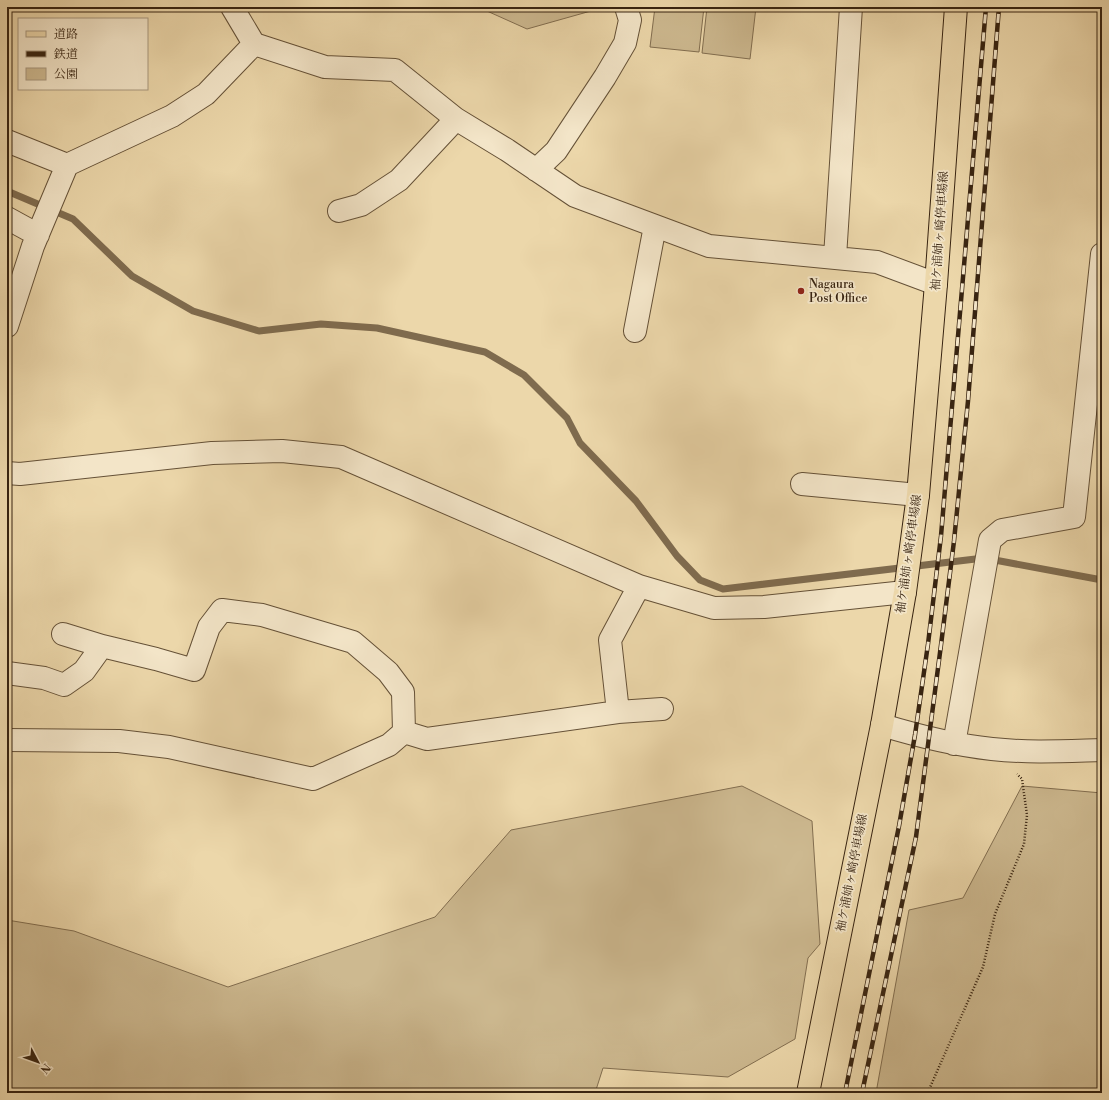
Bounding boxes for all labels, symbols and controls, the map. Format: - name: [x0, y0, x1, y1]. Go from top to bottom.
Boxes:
- legend: [18, 18, 148, 90]
- text: 道路: [54, 27, 78, 42]
- text: 鉄道: [53, 47, 78, 62]
- text: 公園: [54, 67, 78, 82]
- street label: 袖ケ浦姉ヶ崎停車場線: [928, 171, 952, 291]
- place label: Nagaura Post Office: [809, 277, 867, 306]
- marker: Nagaura Post Office: [796, 286, 806, 296]
- street label: 袖ケ浦姉ヶ崎停車場線: [893, 494, 925, 614]
- street label: 袖ケ浦姉ヶ崎停車場線: [833, 813, 871, 933]
- north arrow: [18, 1042, 58, 1082]
- text: N: [36, 1060, 53, 1076]

